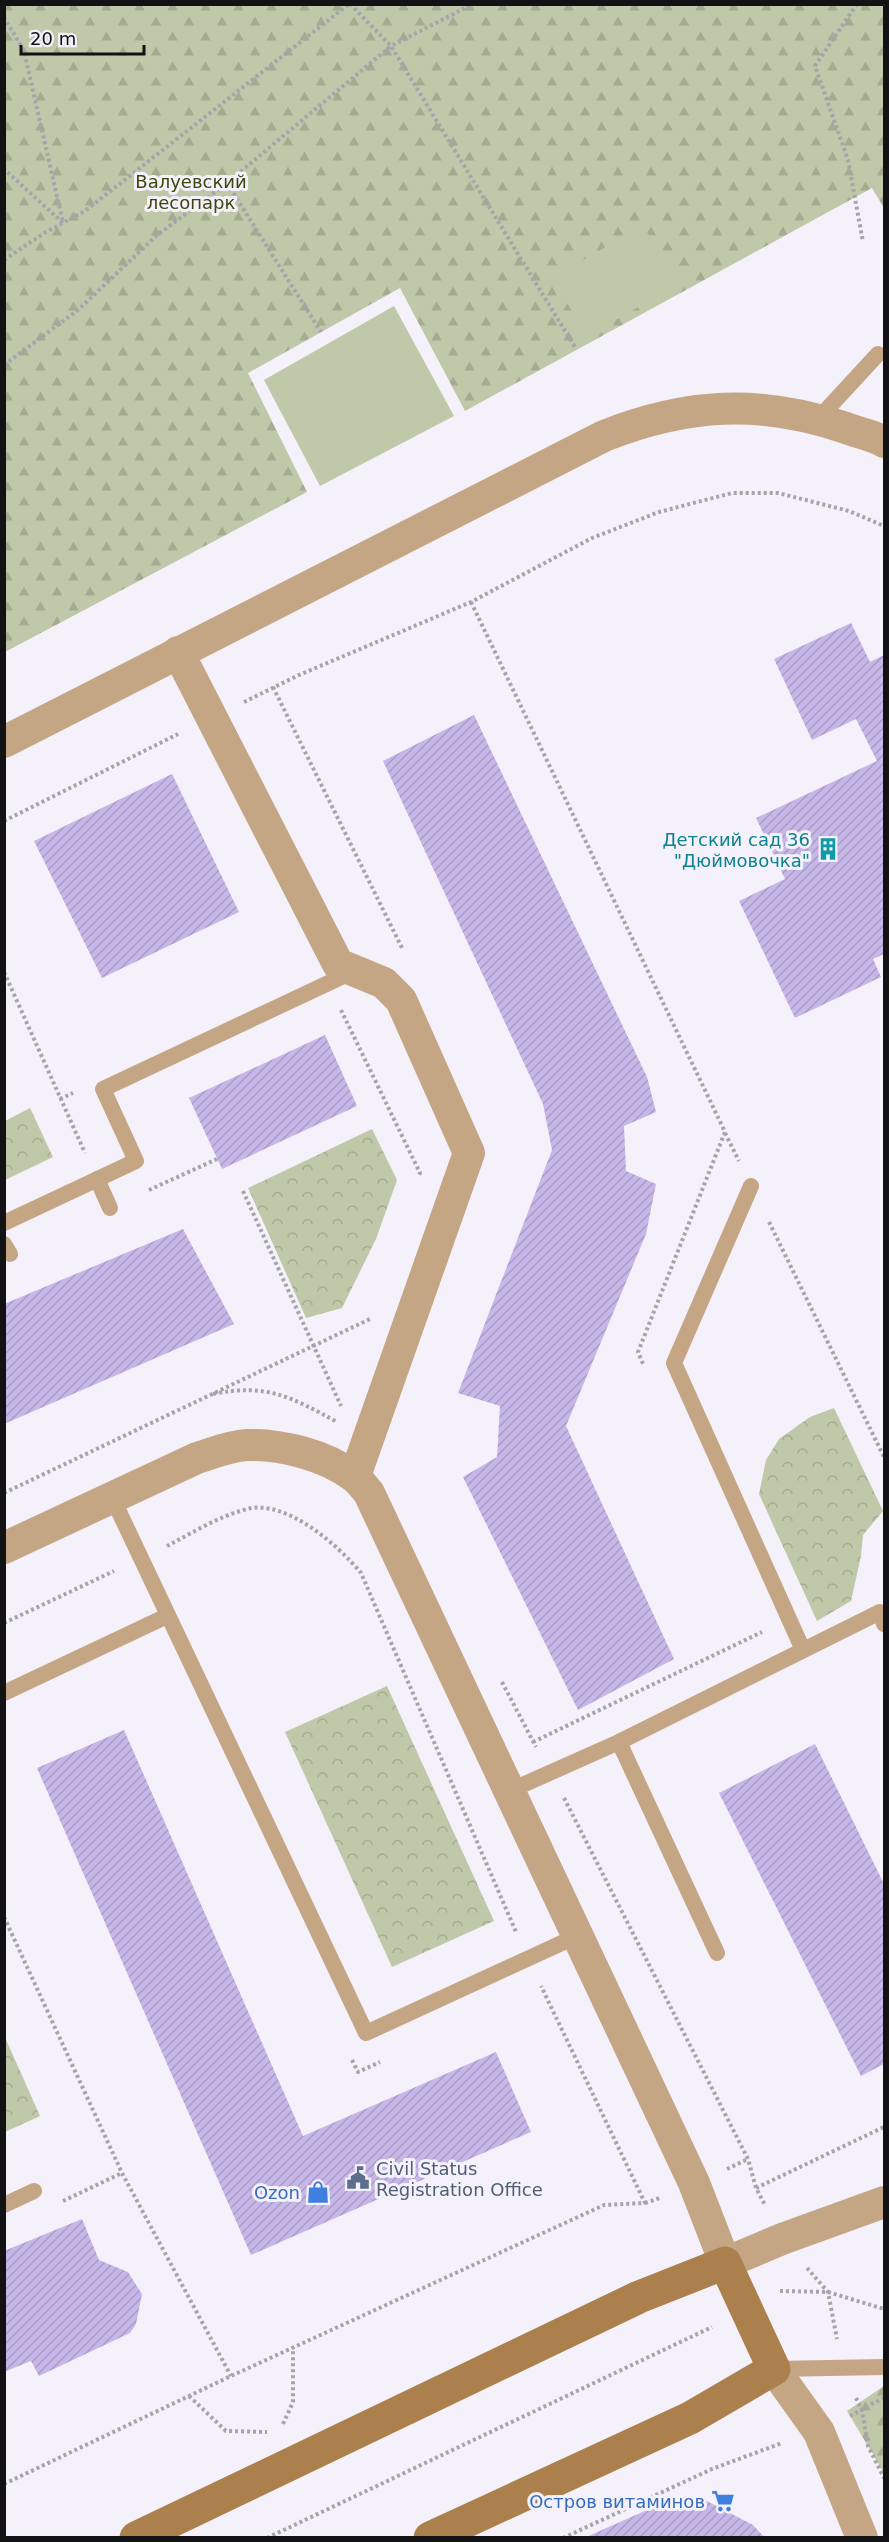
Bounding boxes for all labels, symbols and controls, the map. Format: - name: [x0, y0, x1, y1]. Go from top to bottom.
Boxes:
- scale bar: [21, 18, 144, 56]
- text: 20 m: [30, 28, 76, 49]
- park label: Валуевский лесопарк: [135, 171, 247, 213]
- place label: Детский сад 36 "Дюймовочка": [662, 829, 810, 871]
- building icon: Детский сад 36 "Дюймовочка": [815, 836, 841, 862]
- place label: Civil Status Registration Office: [376, 2158, 543, 2200]
- public building icon: Civil Status Registration Office: [345, 2165, 371, 2191]
- shop icon: Ozon: [305, 2179, 331, 2205]
- place label: Ozon: [254, 2182, 300, 2203]
- supermarket icon: Остров витаминов: [710, 2488, 736, 2514]
- place label: Остров витаминов: [529, 2491, 705, 2512]

